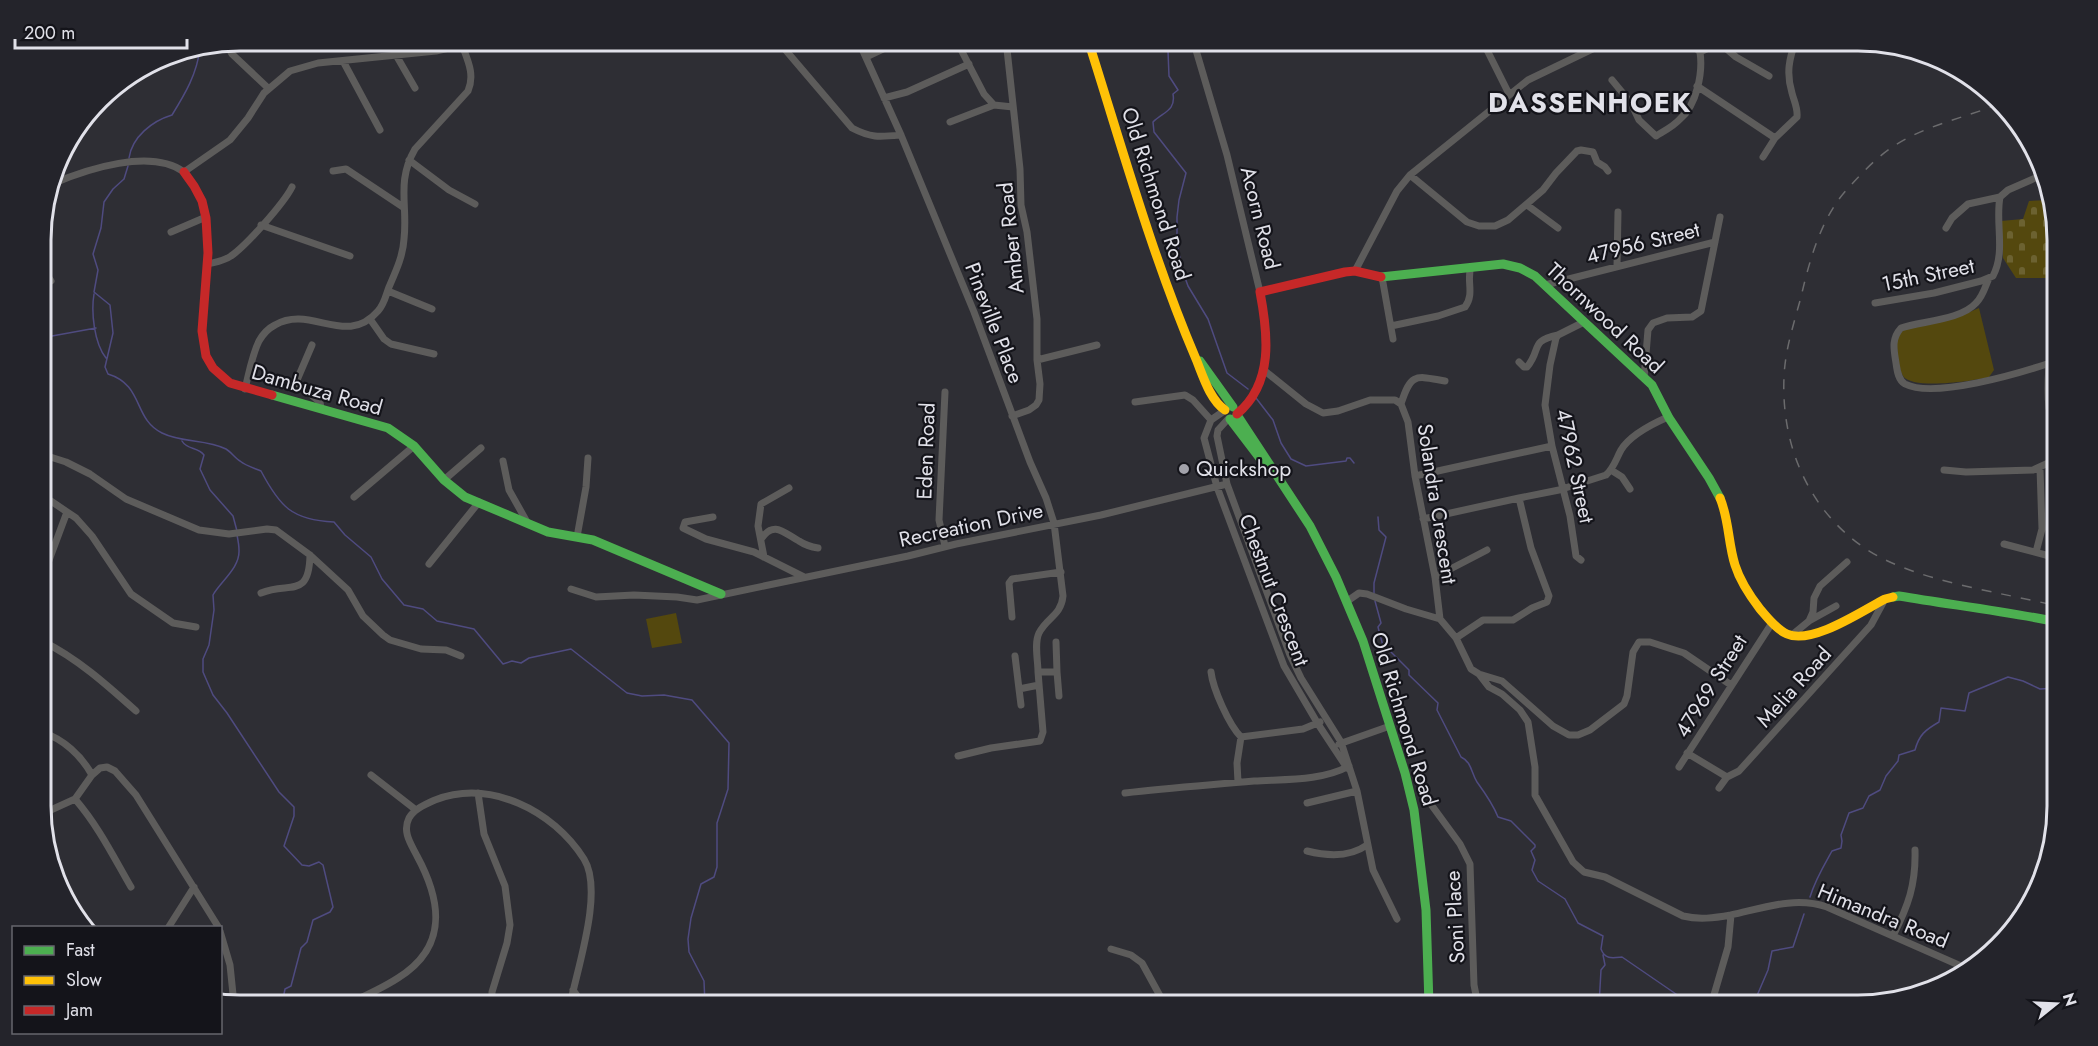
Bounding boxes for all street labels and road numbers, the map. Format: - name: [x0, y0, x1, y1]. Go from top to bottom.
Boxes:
- street label: Old Richmond Road: [1114, 104, 1198, 284]
- street label: Acorn Road: [1233, 163, 1287, 273]
- street label: Amber Road: [990, 181, 1032, 295]
- street label: 47956 Street: [1583, 214, 1703, 272]
- street label: 15th Street: [1879, 251, 1977, 299]
- street label: Thornwood Road: [1540, 256, 1670, 380]
- street label: Pineville Place: [957, 258, 1031, 388]
- street label: Dambuza Road: [248, 357, 386, 423]
- street label: Eden Road: [909, 402, 943, 500]
- street label: 47962 Street: [1548, 406, 1602, 526]
- street label: Solandra Crescent: [1410, 422, 1464, 586]
- street label: Recreation Drive: [896, 495, 1046, 555]
- street label: Chestnut Crescent: [1231, 510, 1317, 670]
- street label: Old Richmond Road: [1363, 628, 1445, 810]
- street label: 47969 Street: [1668, 629, 1754, 743]
- street label: Melia Road: [1749, 640, 1839, 734]
- street label: Soni Place: [1438, 870, 1472, 964]
- street label: Himandra Road: [1813, 876, 1953, 956]

